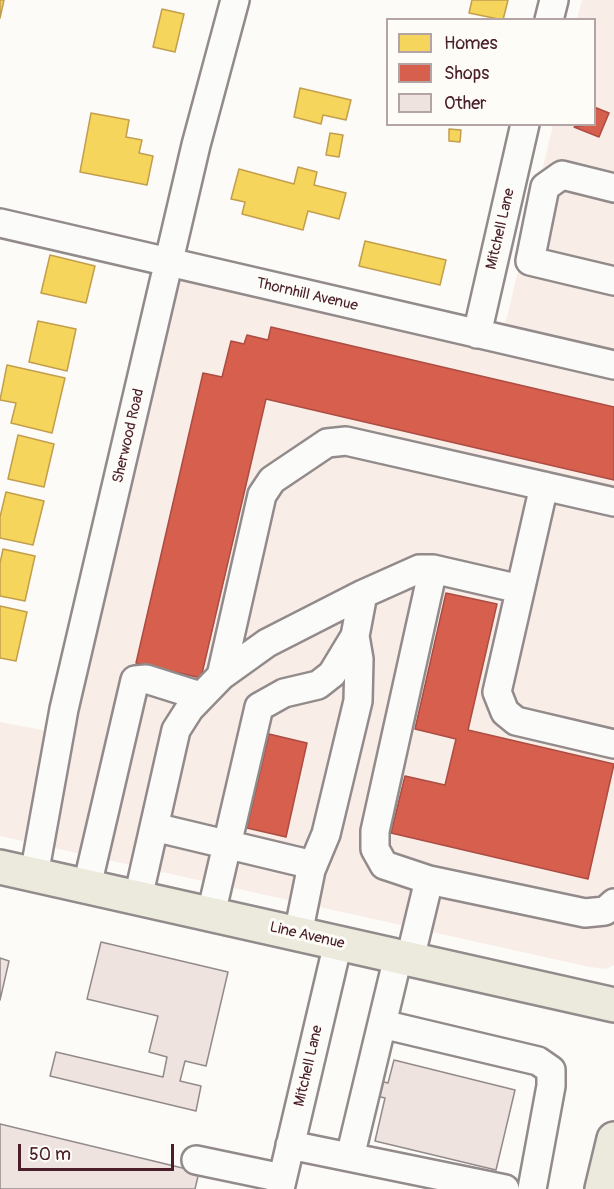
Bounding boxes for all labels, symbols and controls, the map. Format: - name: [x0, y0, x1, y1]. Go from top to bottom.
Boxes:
- legend: [386, 18, 596, 126]
- text: Homes: [444, 32, 497, 55]
- text: Shops: [444, 62, 489, 85]
- text: Other: [444, 92, 486, 115]
- street label: Mitchell Lane: [483, 187, 519, 271]
- street label: Thornhill Avenue: [254, 275, 360, 315]
- street label: Sherwood Road: [109, 387, 149, 485]
- street label: Line Avenue: [268, 919, 346, 953]
- street label: Mitchell Lane: [291, 1024, 327, 1108]
- scale bar: [21, 1132, 177, 1170]
- text: 50 m: [29, 1143, 71, 1166]

